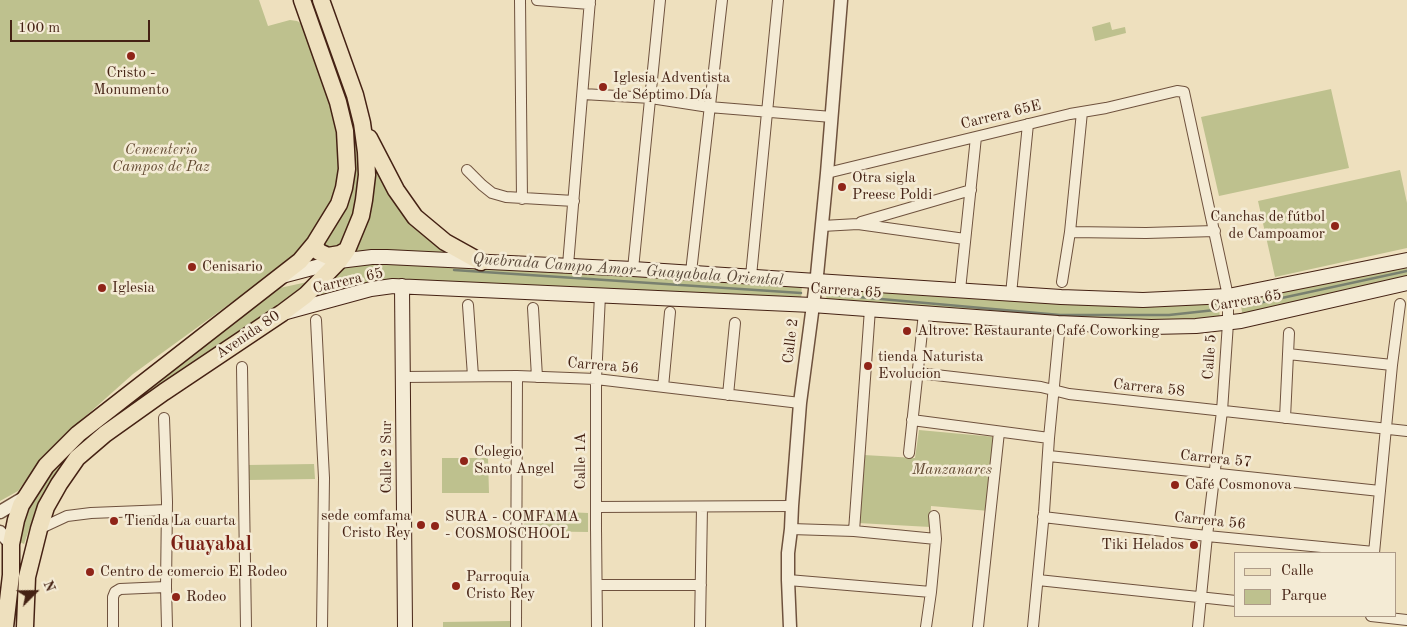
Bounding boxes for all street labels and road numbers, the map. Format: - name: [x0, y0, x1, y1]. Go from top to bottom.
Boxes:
- street label: Carrera 65E: [959, 96, 1043, 134]
- street label: Carrera 65: [311, 264, 385, 298]
- street label: Carrera 65: [810, 280, 882, 302]
- street label: Carrera 65: [1209, 286, 1283, 316]
- street label: Avenida 80: [212, 307, 284, 363]
- street label: Calle 2: [779, 317, 803, 365]
- street label: Calle 5: [1199, 334, 1221, 380]
- street label: Carrera 56: [566, 354, 640, 378]
- street label: Carrera 58: [1112, 375, 1186, 401]
- street label: Calle 2 Sur: [378, 420, 396, 494]
- street label: Calle 1A: [572, 433, 590, 489]
- street label: Carrera 57: [1179, 446, 1253, 472]
- street label: Carrera 56: [1173, 508, 1247, 534]

